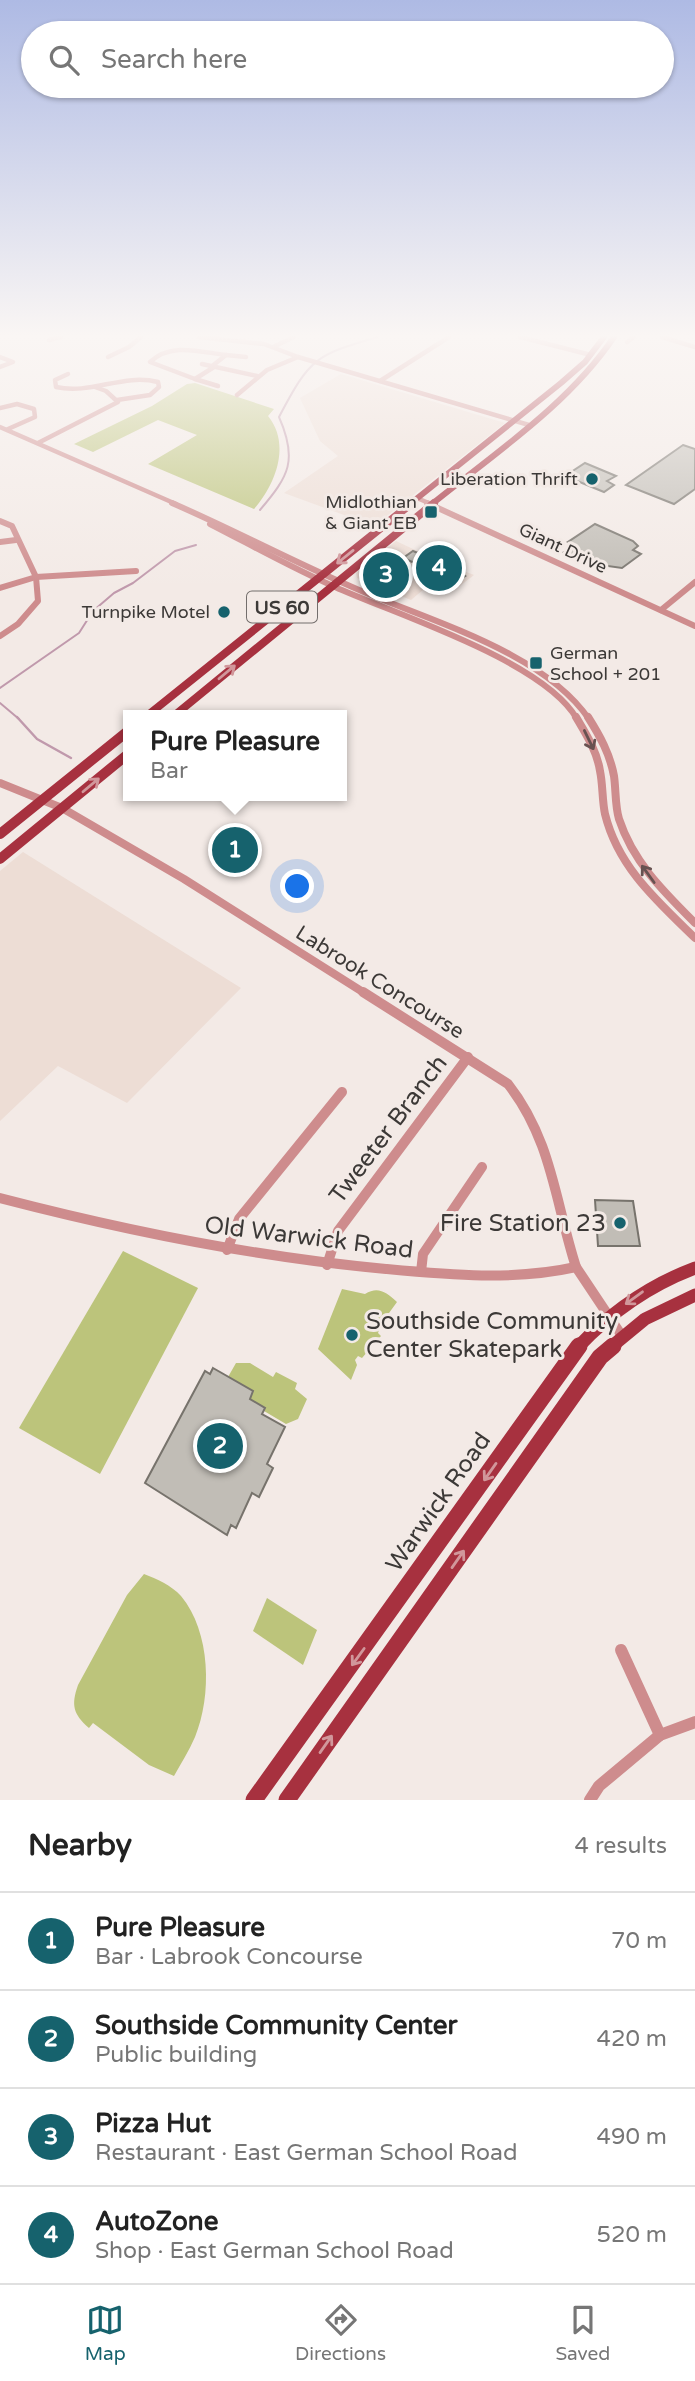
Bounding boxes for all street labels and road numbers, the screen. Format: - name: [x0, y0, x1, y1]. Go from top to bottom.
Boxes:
- street label: Giant Drive: [515, 518, 611, 578]
- road number: US 60: [247, 592, 317, 622]
- street label: Labrook Concourse: [291, 920, 469, 1044]
- street label: Tweeter Branch: [323, 1049, 454, 1209]
- street label: Old Warwick Road: [203, 1210, 415, 1265]
- street label: Warwick Road: [380, 1427, 497, 1578]

